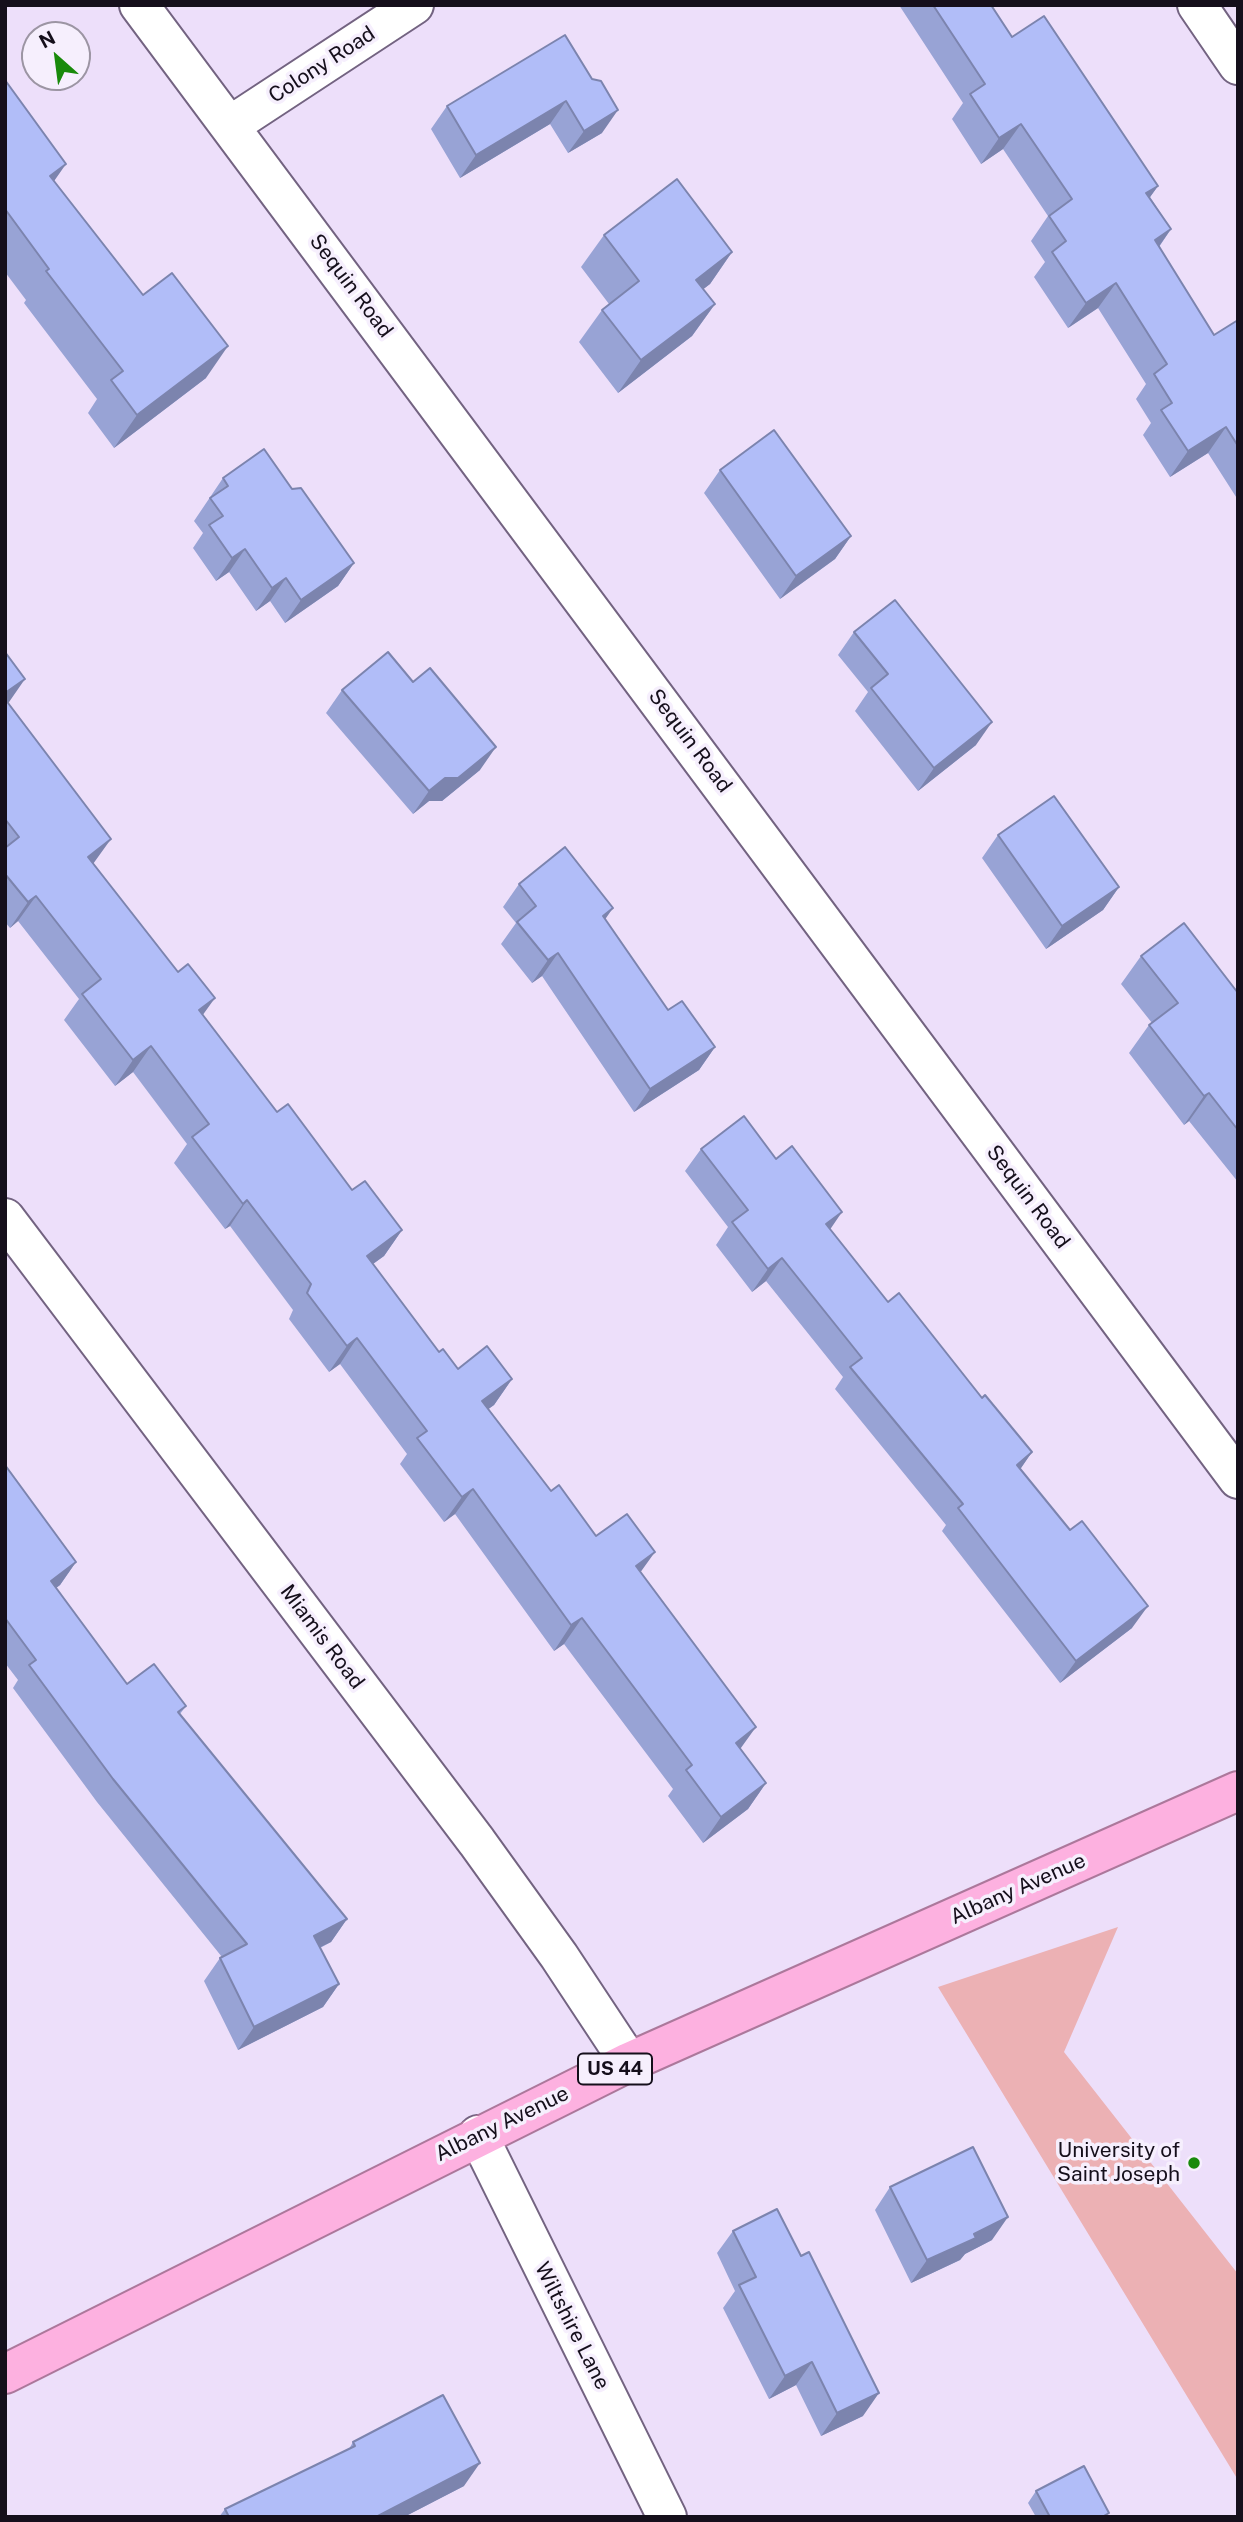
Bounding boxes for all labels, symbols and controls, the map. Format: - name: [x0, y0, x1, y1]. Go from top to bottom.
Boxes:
- north arrow: [21, 21, 91, 91]
- street label: Colony Road: [264, 21, 380, 109]
- text: N: [35, 26, 59, 52]
- street label: Sequin Road: [304, 229, 398, 343]
- street label: Sequin Road: [643, 684, 737, 798]
- street label: Sequin Road: [981, 1140, 1075, 1254]
- street label: Miamis Road: [275, 1580, 369, 1694]
- street label: Albany Avenue: [946, 1848, 1090, 1930]
- road number: US 44: [578, 2054, 652, 2084]
- street label: Albany Avenue: [431, 2081, 573, 2167]
- place label: University of Saint Joseph: [1057, 2138, 1180, 2188]
- marker: University of Saint Joseph: [1186, 2155, 1202, 2171]
- street label: Wiltshire Lane: [529, 2258, 615, 2394]

